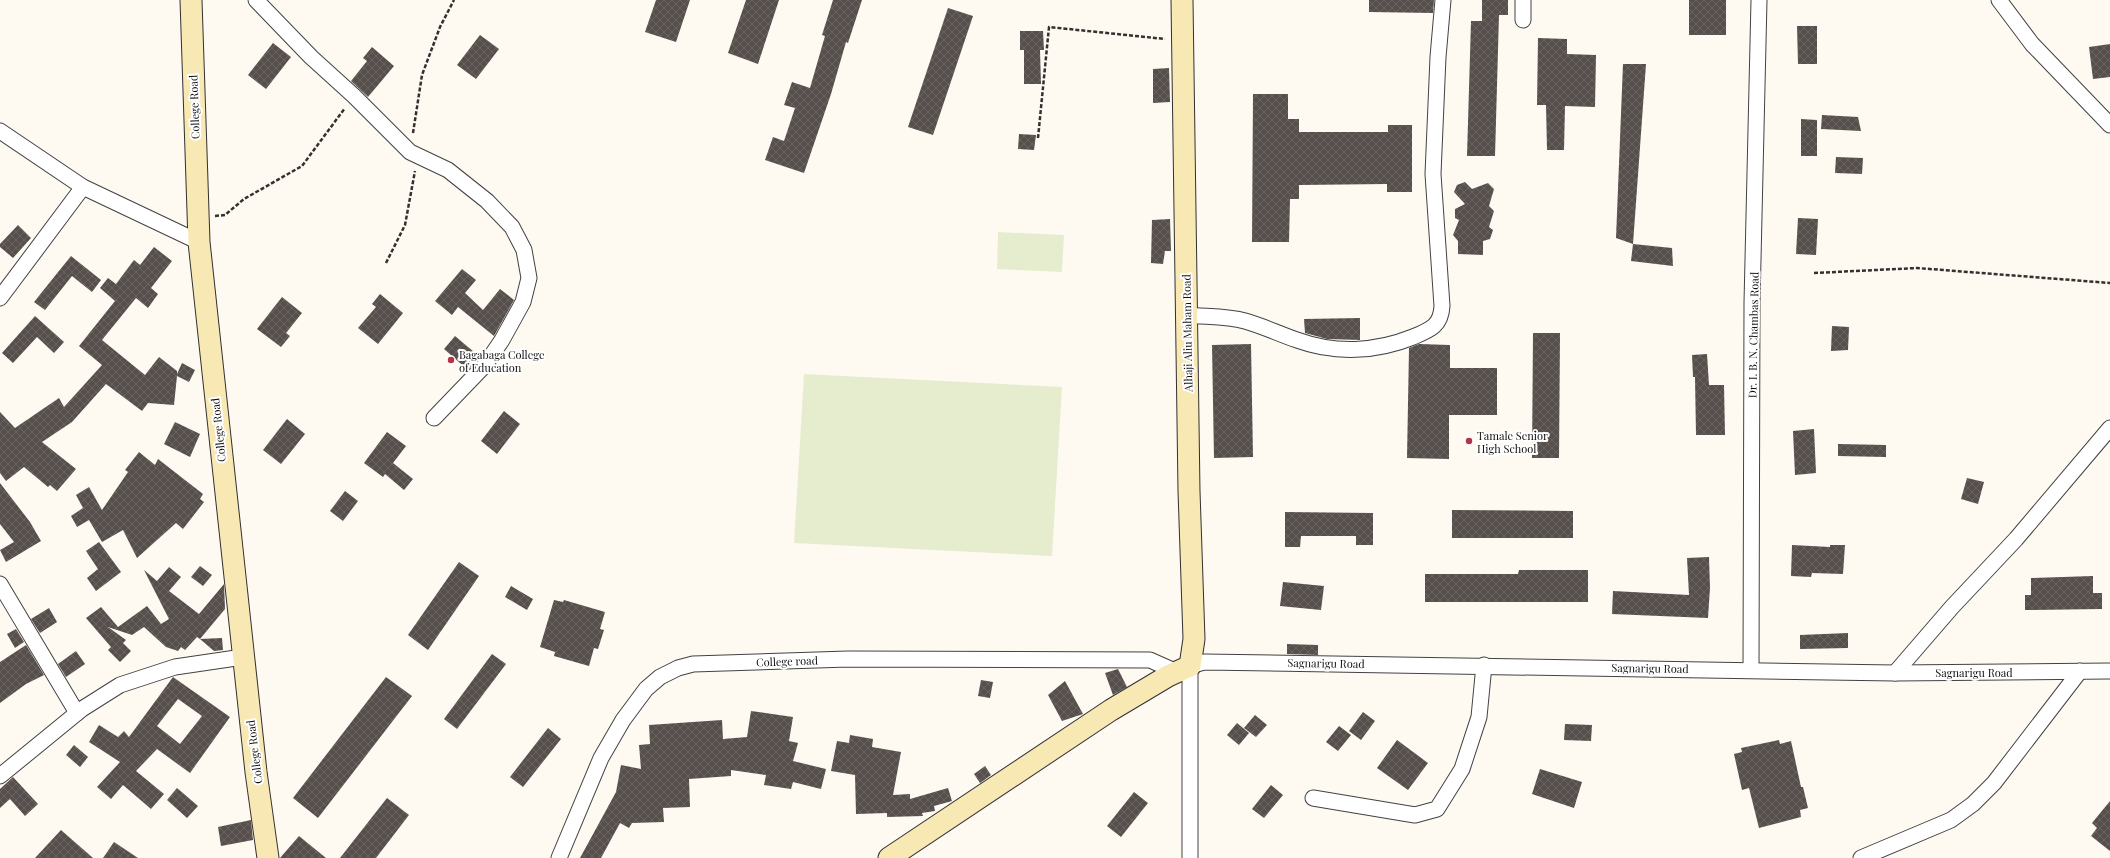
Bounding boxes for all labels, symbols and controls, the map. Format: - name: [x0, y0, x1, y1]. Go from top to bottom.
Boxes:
- street label: College Road: [185, 74, 203, 139]
- street label: Dr. I. B. N. Chambas Road: [1744, 271, 1762, 398]
- street label: Alhaji Aliu Maham Road: [1178, 274, 1196, 393]
- place label: Bagabaga College of Education: [459, 347, 545, 375]
- marker: Bagabaga College of Education: [446, 355, 456, 365]
- street label: College Road: [207, 397, 229, 463]
- place label: Tamale Senior High School: [1477, 428, 1548, 456]
- marker: Tamale Senior High School: [1464, 436, 1474, 446]
- street label: College road: [756, 652, 819, 670]
- street label: Sagnarigu Road: [1287, 655, 1365, 671]
- street label: Sagnarigu Road: [1611, 660, 1689, 676]
- street label: Sagnarigu Road: [1935, 665, 2013, 680]
- street label: College Road: [243, 719, 265, 785]

